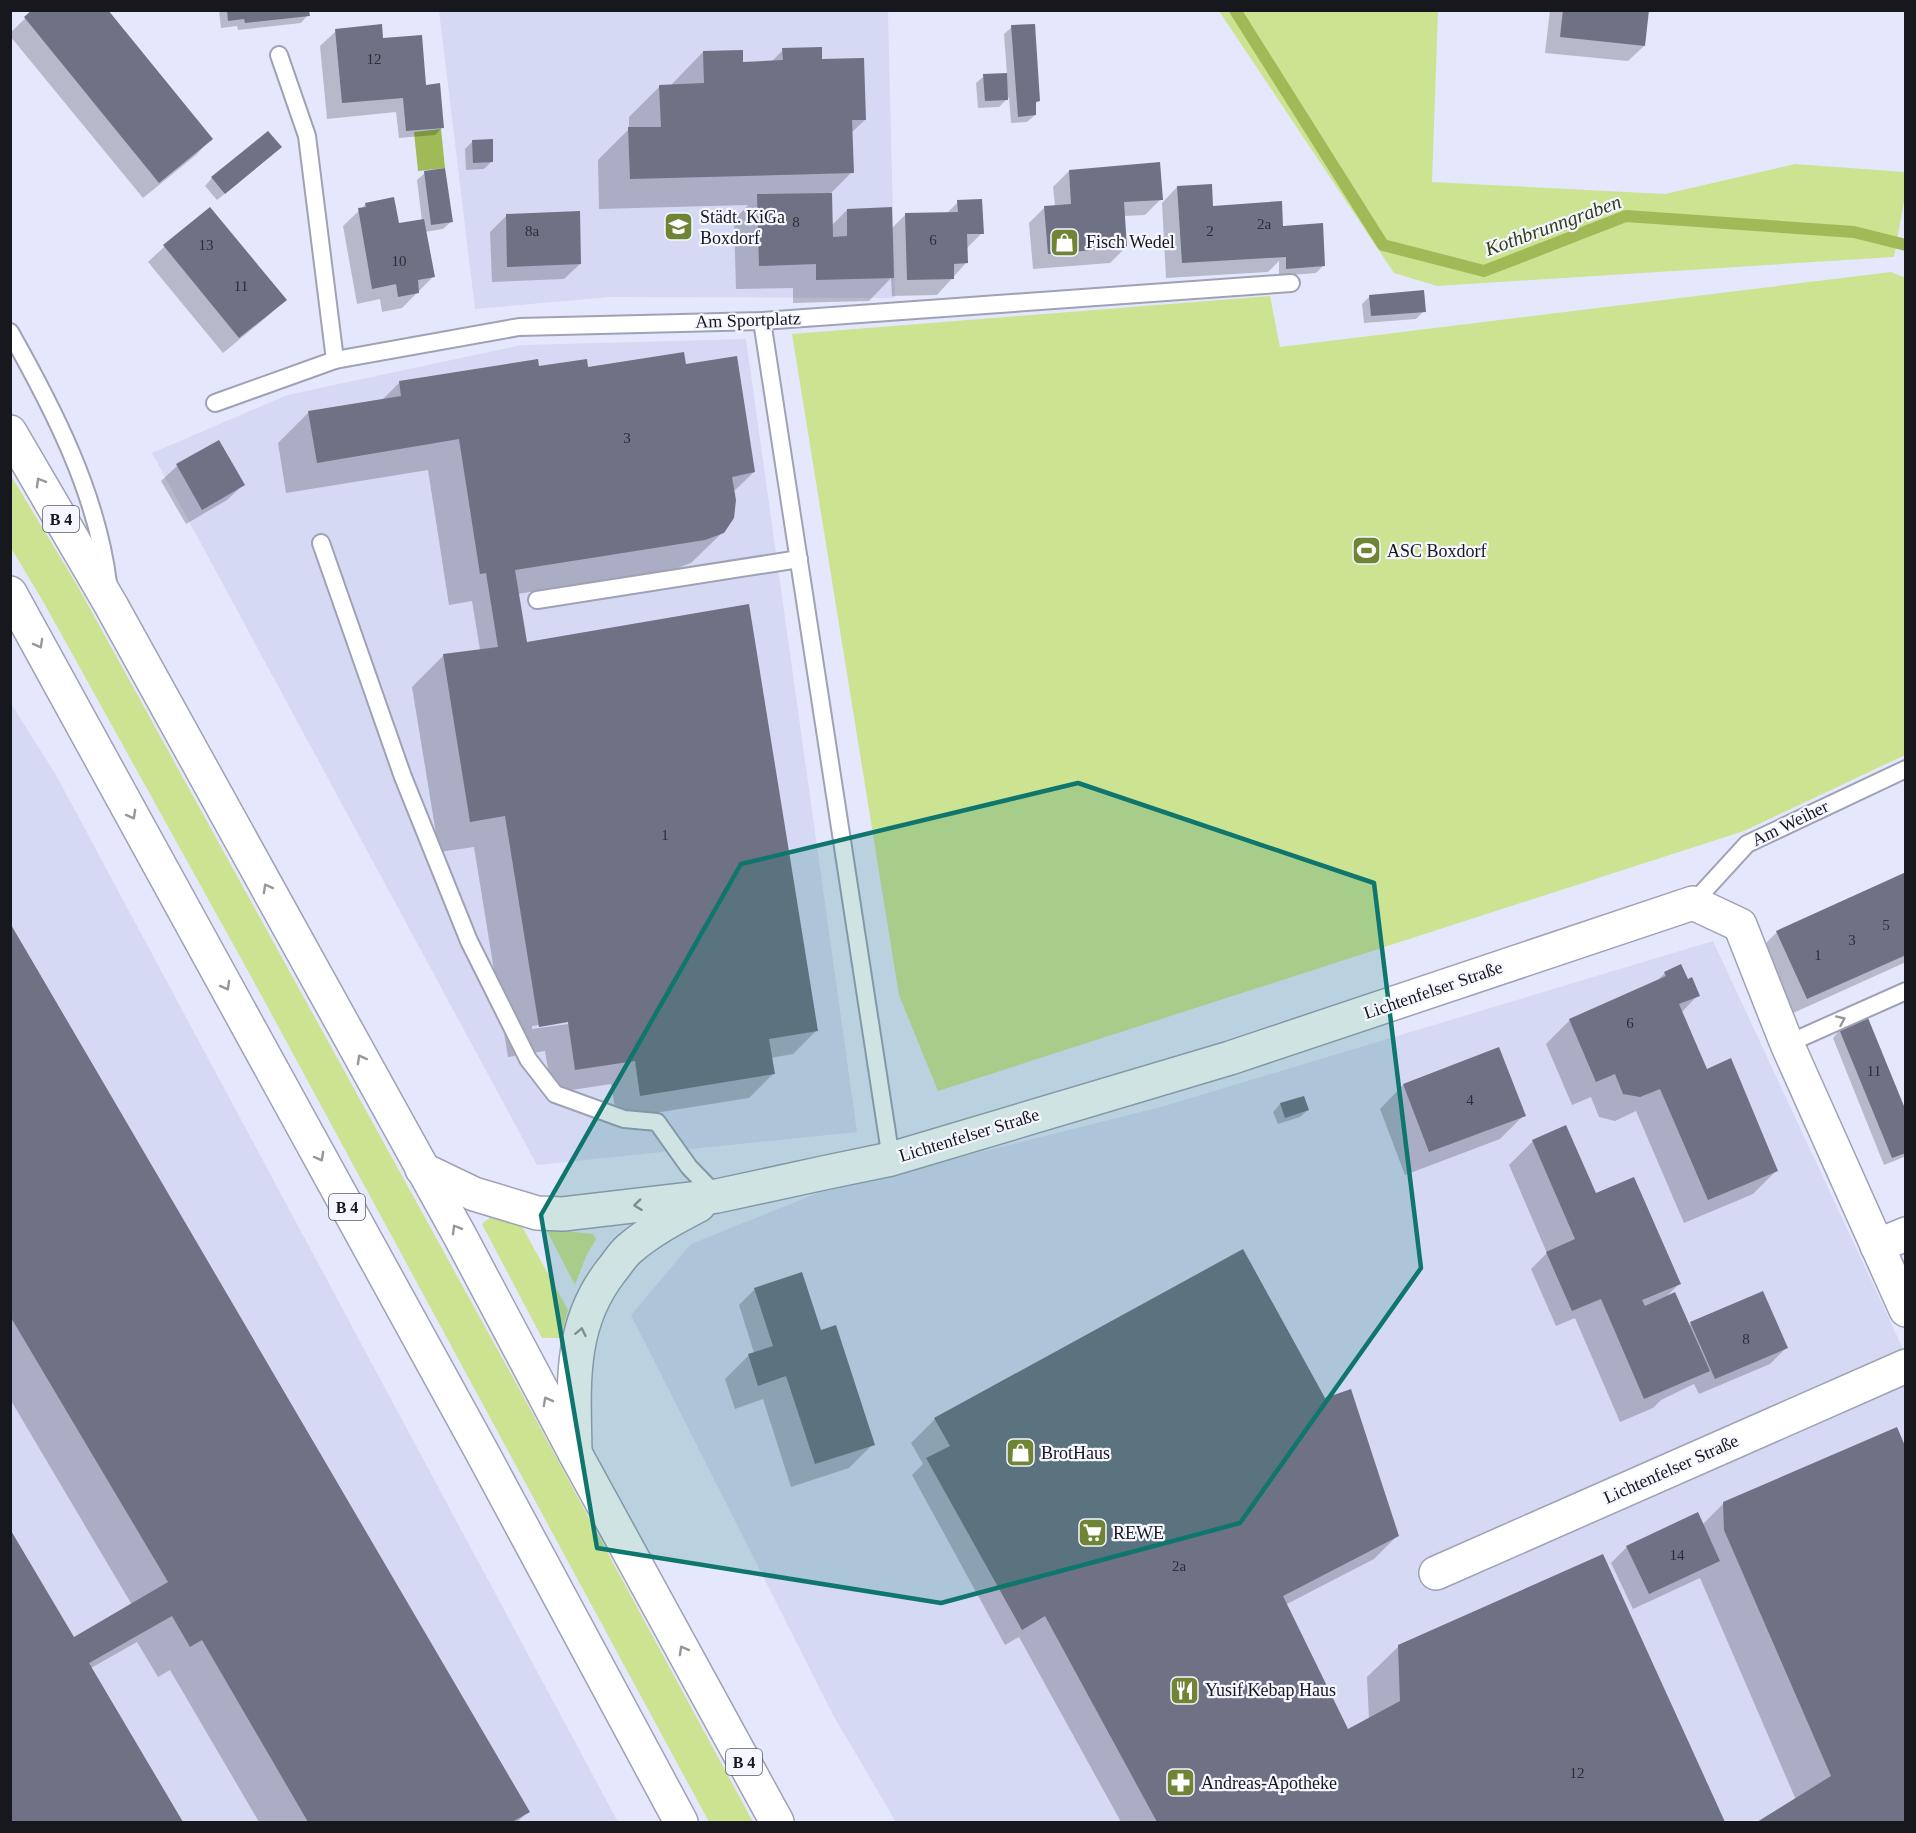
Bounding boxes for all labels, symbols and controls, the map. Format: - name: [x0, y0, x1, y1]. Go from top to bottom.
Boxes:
- house number: 12: [367, 51, 382, 67]
- water label: Kothbrunngraben: [1481, 190, 1624, 261]
- place label: Städt. KiGa Boxdorf: [700, 207, 785, 248]
- school or university icon: Städt. KiGa Boxdorf: [663, 211, 695, 243]
- house number: 8: [792, 214, 800, 230]
- house number: 2a: [1257, 216, 1271, 232]
- house number: 8a: [525, 223, 539, 239]
- house number: 2: [1206, 223, 1214, 239]
- shop icon: Fisch Wedel: [1049, 226, 1081, 258]
- house number: 6: [929, 232, 937, 248]
- place label: Fisch Wedel: [1086, 232, 1175, 252]
- house number: 13: [199, 237, 214, 253]
- house number: 10: [392, 253, 407, 269]
- house number: 11: [234, 278, 248, 294]
- street label: Am Sportplatz: [695, 308, 801, 332]
- house number: 3: [623, 430, 631, 446]
- one-way arrow: [35, 478, 47, 488]
- road number: B 4: [43, 506, 79, 532]
- sports icon: ASC Boxdorf: [1350, 535, 1382, 567]
- place label: ASC Boxdorf: [1387, 541, 1487, 561]
- one-way arrow: [32, 638, 43, 649]
- street label: Am Weiher: [1748, 796, 1832, 850]
- one-way arrow: [125, 809, 136, 820]
- house number: 1: [661, 827, 669, 843]
- one-way arrow: [263, 884, 274, 894]
- house number: 5: [1882, 917, 1890, 933]
- house number: 3: [1848, 932, 1856, 948]
- house number: 1: [1814, 947, 1822, 963]
- street label: Lichtenfelser Straße: [1361, 957, 1505, 1023]
- one-way arrow: [219, 980, 230, 991]
- house number: 6: [1626, 1015, 1634, 1031]
- one-way arrow: [1834, 1015, 1845, 1027]
- one-way arrow: [357, 1054, 368, 1065]
- house number: 11: [1867, 1063, 1881, 1079]
- house number: 4: [1466, 1092, 1474, 1108]
- street label: Lichtenfelser Straße: [897, 1104, 1041, 1166]
- one-way arrow: [313, 1151, 324, 1162]
- road number: B 4: [329, 1194, 365, 1220]
- one-way arrow: [633, 1198, 642, 1211]
- one-way arrow: [452, 1225, 463, 1235]
- one-way arrow: [574, 1327, 587, 1337]
- house number: 8: [1742, 1331, 1750, 1347]
- one-way arrow: [543, 1396, 555, 1407]
- street label: Lichtenfelser Straße: [1601, 1430, 1742, 1508]
- shop icon: BrotHaus: [1004, 1437, 1036, 1469]
- place label: BrotHaus: [1041, 1443, 1110, 1463]
- supermarket icon: REWE: [1076, 1517, 1108, 1549]
- place label: REWE: [1113, 1523, 1164, 1543]
- house number: 14: [1670, 1547, 1685, 1563]
- house number: 2a: [1172, 1558, 1186, 1574]
- one-way arrow: [679, 1646, 690, 1656]
- restaurant icon: Yusif Kebap Haus: [1168, 1674, 1200, 1706]
- place label: Yusif Kebap Haus: [1205, 1680, 1336, 1700]
- road number: B 4: [726, 1749, 762, 1775]
- house number: 12: [1570, 1765, 1585, 1781]
- pharmacy icon: Andreas-Apotheke: [1164, 1767, 1196, 1799]
- place label: Andreas-Apotheke: [1201, 1773, 1337, 1793]

